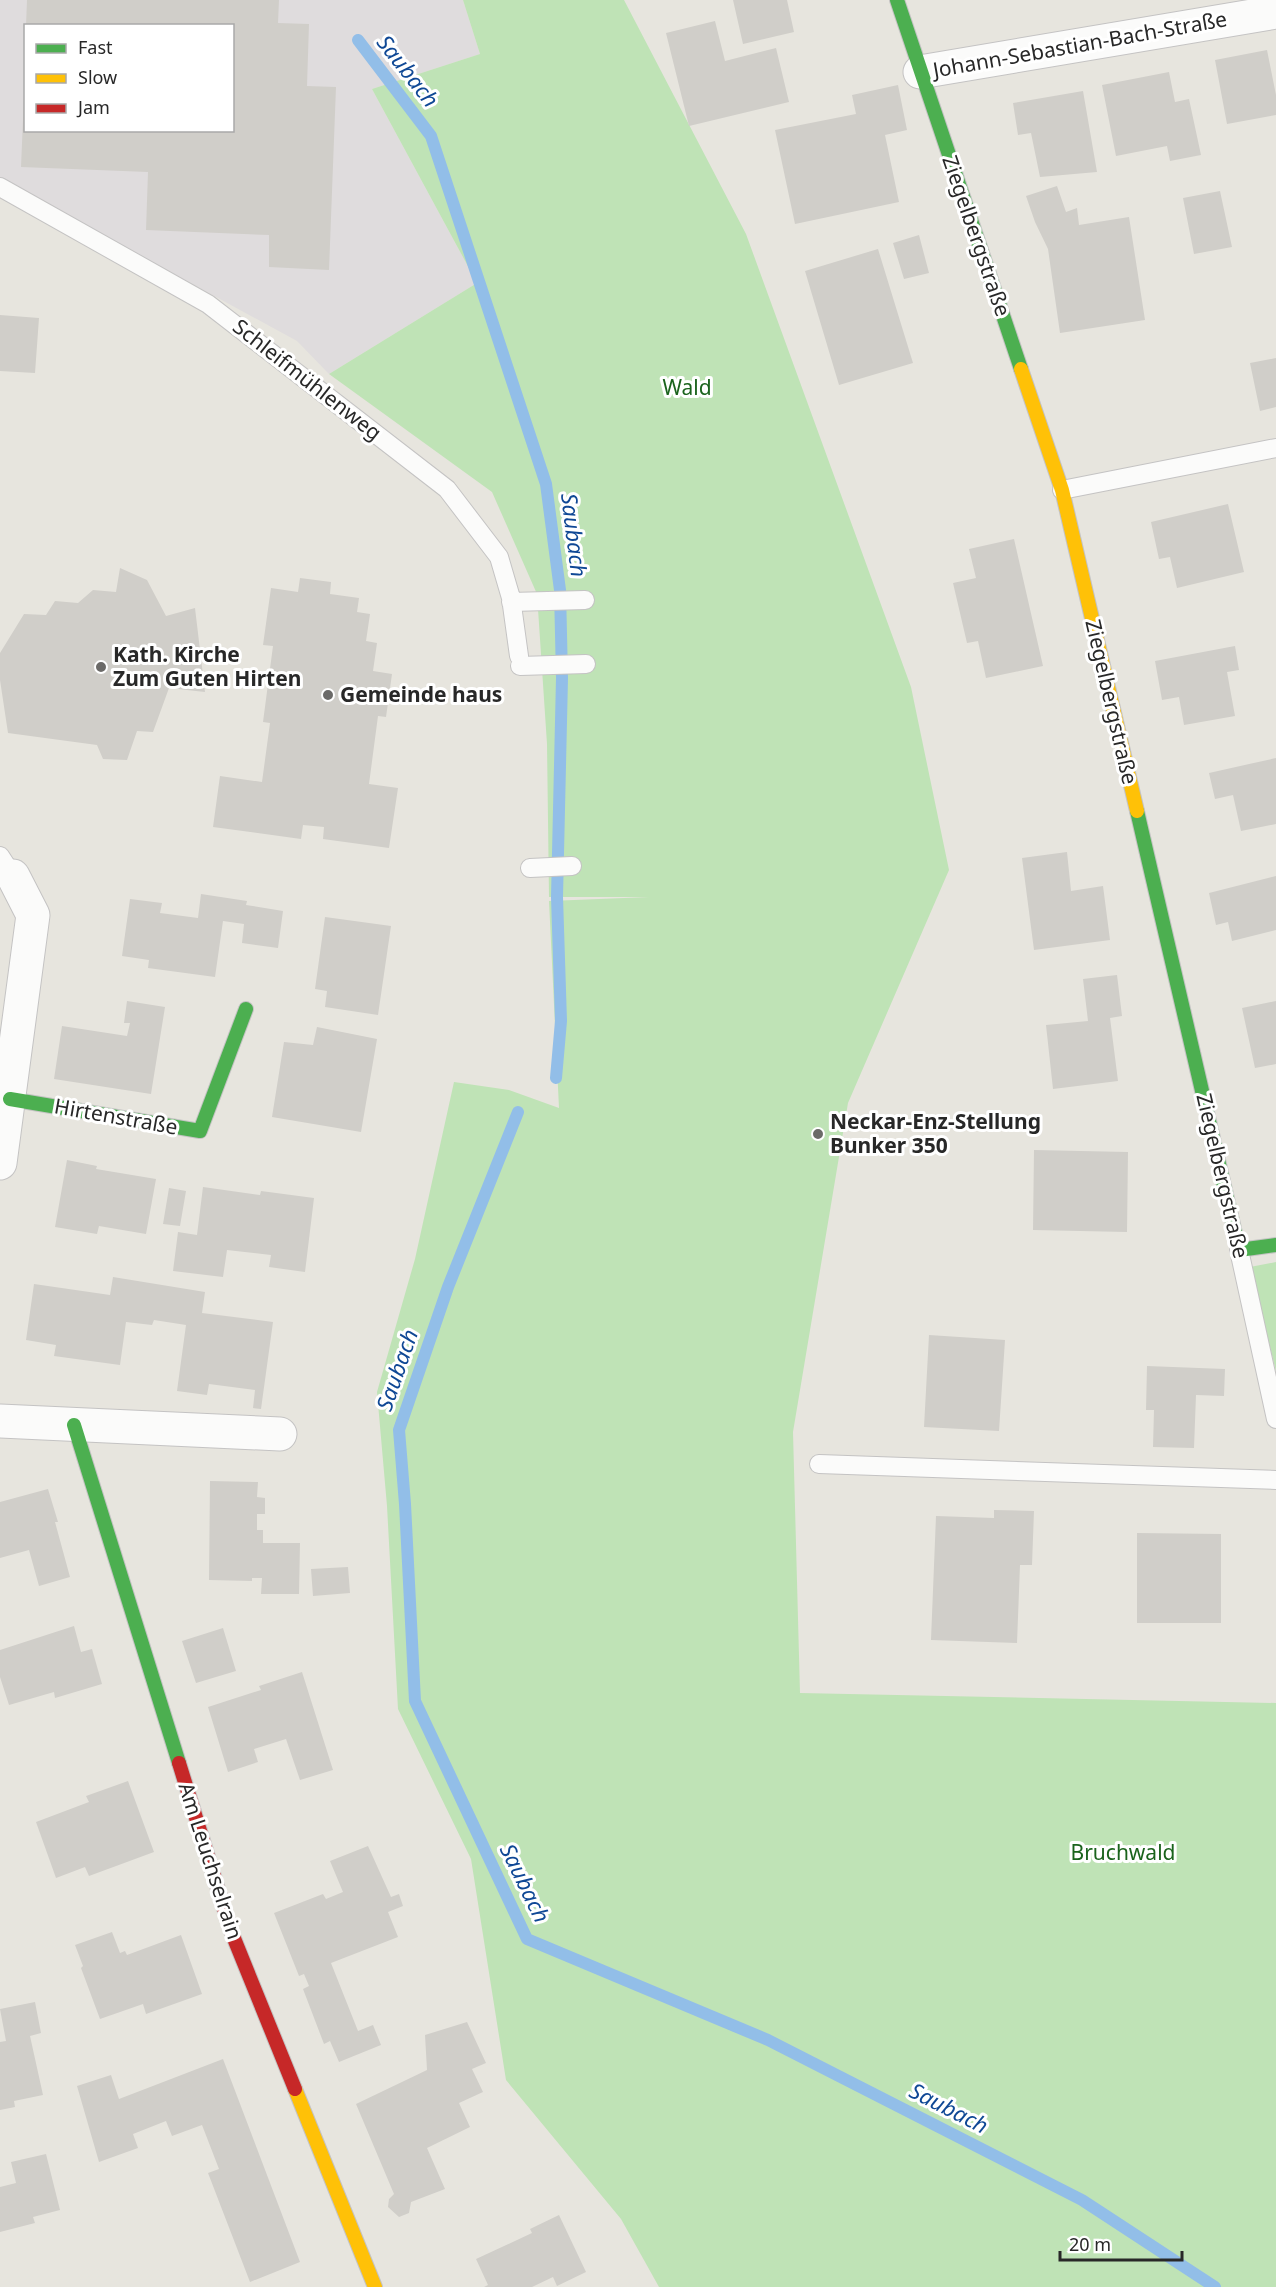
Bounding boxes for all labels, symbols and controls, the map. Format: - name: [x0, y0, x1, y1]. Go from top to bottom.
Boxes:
- street label: Johann-Sebastian-Bach-Straße: [929, 4, 1229, 84]
- legend: [24, 24, 234, 132]
- water label: Saubach: [371, 28, 447, 113]
- text: Fast: [78, 35, 113, 59]
- text: Slow: [78, 65, 117, 89]
- text: Jam: [76, 95, 110, 119]
- street label: Ziegelbergstraße: [936, 152, 1018, 320]
- street label: Schleifmühlenweg: [227, 312, 388, 446]
- park label: Wald: [662, 373, 712, 401]
- water label: Saubach: [555, 491, 595, 579]
- street label: Ziegelbergstraße: [1079, 617, 1145, 787]
- place label: Kath. Kirche Zum Guten Hirten: [113, 640, 301, 692]
- marker: Kath. Kirche Zum Guten Hirten: [94, 660, 108, 674]
- place label: Gemeinde haus: [340, 680, 502, 708]
- marker: Gemeinde haus: [321, 688, 335, 702]
- street label: Hirtenstraße: [52, 1091, 180, 1141]
- street label: Ziegelbergstraße: [1190, 1091, 1256, 1261]
- place label: Neckar-Enz-Stellung Bunker 350: [830, 1107, 1041, 1159]
- marker: Neckar-Enz-Stellung Bunker 350: [811, 1127, 825, 1141]
- water label: Saubach: [368, 1325, 424, 1414]
- street label: Am Leuchselrain: [172, 1779, 249, 1943]
- water label: Saubach: [494, 1838, 558, 1927]
- park label: Bruchwald: [1071, 1838, 1175, 1866]
- water label: Saubach: [905, 2075, 994, 2140]
- scale bar: [1060, 2224, 1182, 2262]
- text: 20 m: [1069, 2232, 1111, 2256]

